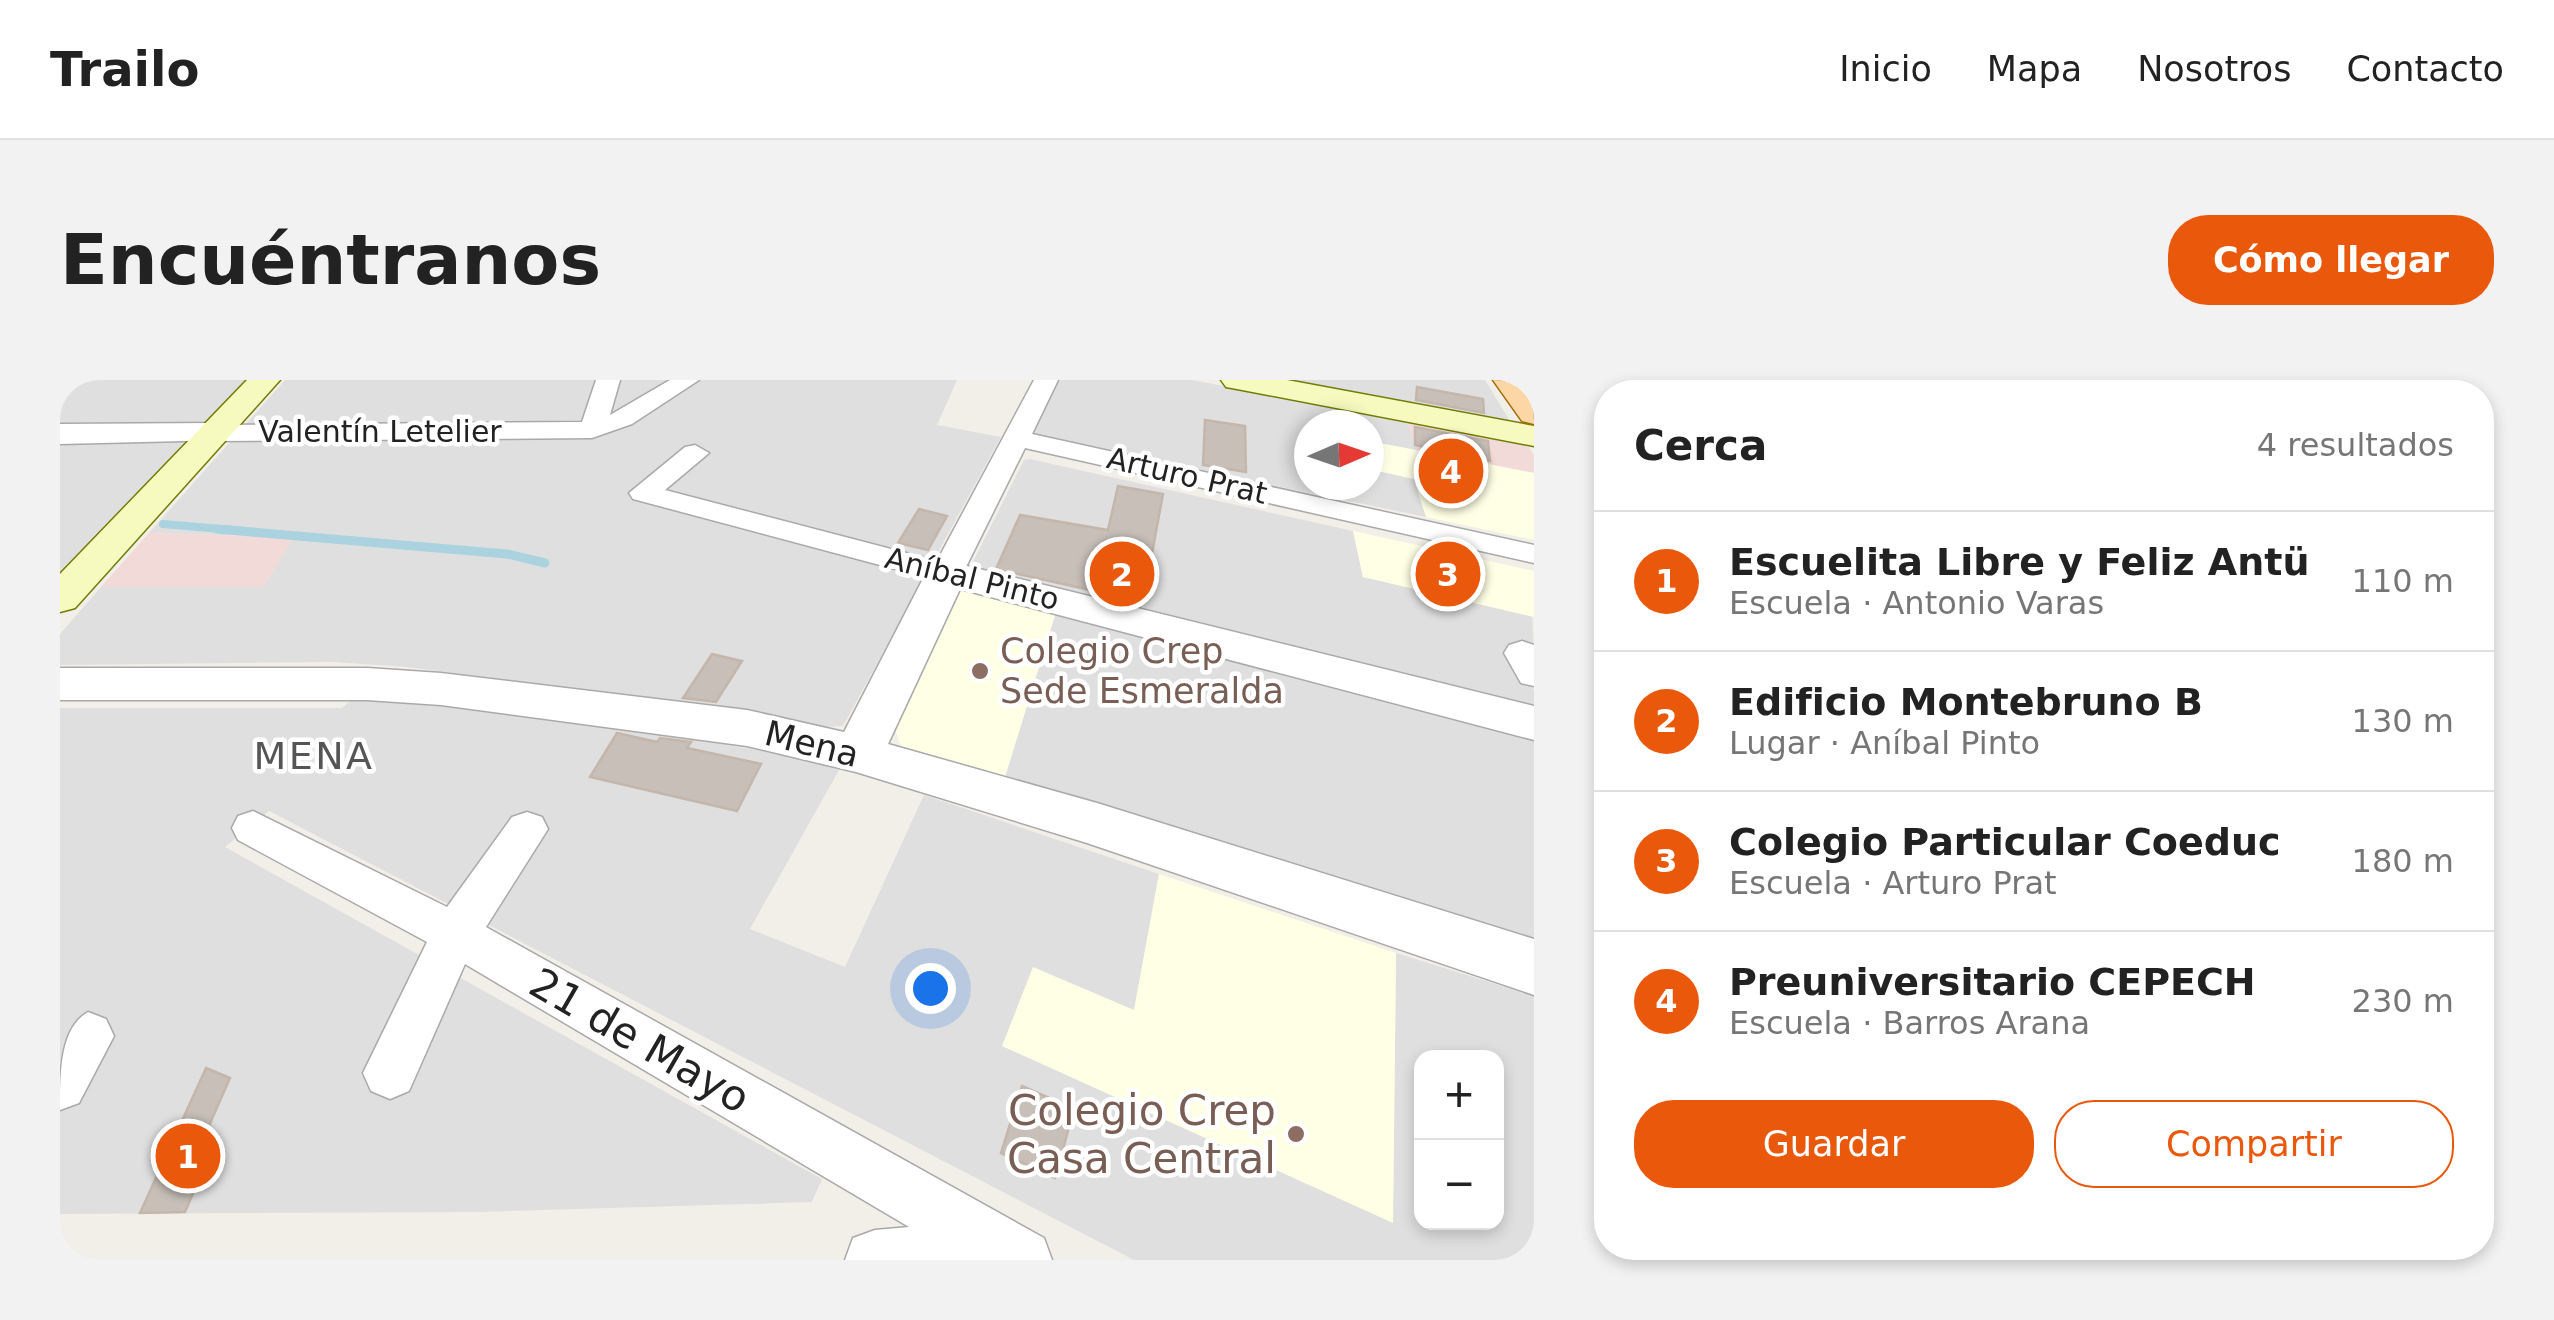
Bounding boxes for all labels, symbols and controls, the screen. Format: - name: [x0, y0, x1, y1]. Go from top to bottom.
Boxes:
- text: Trailo: [50, 41, 199, 97]
- text: Inicio: [1839, 49, 1932, 89]
- text: Mapa: [1987, 49, 2082, 89]
- text: Nosotros: [2137, 49, 2291, 89]
- text: Contacto: [2346, 49, 2504, 89]
- button: Cómo llegar: [2168, 215, 2494, 305]
- text: Encuéntranos: [60, 219, 601, 301]
- north arrow: [1294, 410, 1384, 500]
- street label: Valentín Letelier: [258, 414, 502, 449]
- text: Cerca: [1634, 421, 1767, 470]
- text: 4 resultados: [2257, 426, 2454, 464]
- pin: 4: [1418, 434, 1484, 508]
- street label: Arturo Prat: [1104, 440, 1271, 511]
- pin: 2: [1090, 536, 1154, 612]
- pin: 3: [1416, 536, 1480, 612]
- street label: Aníbal Pinto: [881, 540, 1063, 617]
- text: Escuelita Libre y Feliz Antü: [1729, 540, 2309, 584]
- text: 1: [1655, 562, 1678, 600]
- text: 110 m: [2352, 562, 2454, 600]
- text: Escuela · Antonio Varas: [1729, 584, 2104, 622]
- place label: Colegio Crep Sede Esmeralda: [1000, 631, 1284, 711]
- marker: Colegio Crep Sede Esmeralda: [969, 660, 991, 682]
- text: Edificio Montebruno B: [1729, 680, 2203, 724]
- text: 2: [1655, 702, 1678, 740]
- text: 130 m: [2352, 702, 2454, 740]
- street label: Mena: [761, 713, 863, 775]
- text: Lugar · Aníbal Pinto: [1729, 724, 2040, 762]
- district label: MENA: [253, 734, 375, 778]
- text: Colegio Particular Coeduc: [1729, 820, 2281, 864]
- text: 3: [1655, 842, 1678, 880]
- text: 180 m: [2352, 842, 2454, 880]
- text: Escuela · Arturo Prat: [1729, 864, 2057, 902]
- street label: 21 de Mayo: [521, 958, 758, 1123]
- text: Preuniversitario CEPECH: [1729, 960, 2256, 1004]
- your location: [905, 963, 956, 1014]
- text: 4: [1655, 982, 1678, 1020]
- text: 230 m: [2352, 982, 2454, 1020]
- text: Escuela · Barros Arana: [1729, 1004, 2090, 1042]
- map controls: [1414, 1050, 1504, 1230]
- button: +: [1414, 1050, 1504, 1140]
- place label: Colegio Crep Casa Central: [1007, 1086, 1276, 1183]
- button: Guardar: [1634, 1100, 2034, 1188]
- button: Compartir: [2054, 1100, 2454, 1188]
- pin: 1: [156, 1118, 220, 1194]
- marker: Colegio Crep Casa Central: [1285, 1123, 1307, 1145]
- button: −: [1414, 1140, 1504, 1230]

